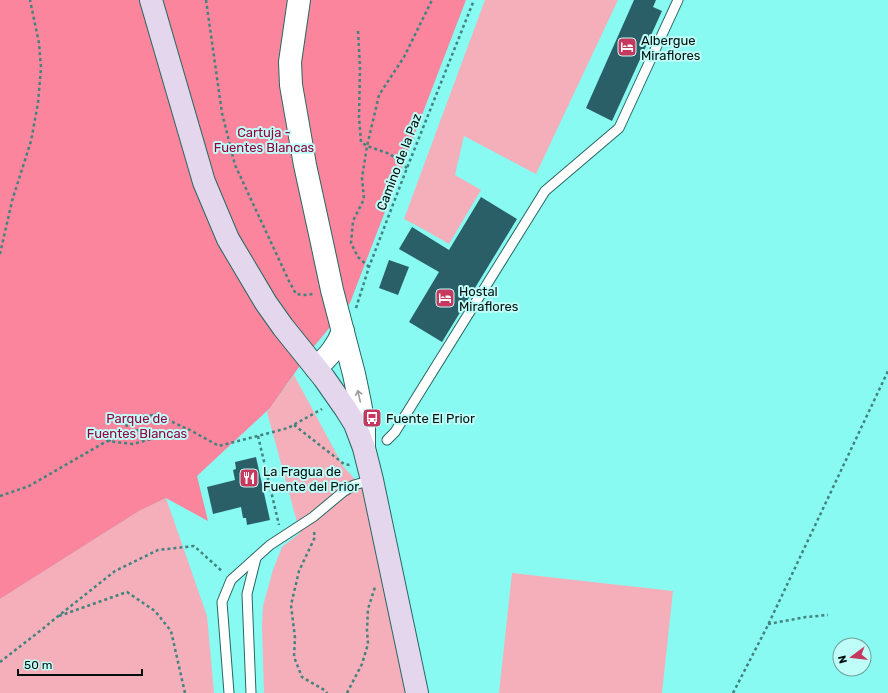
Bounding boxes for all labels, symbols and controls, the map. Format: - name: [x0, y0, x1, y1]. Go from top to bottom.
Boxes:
- place label: Albergue Miraflores: [641, 33, 701, 63]
- hotel icon: Albergue Miraflores: [616, 36, 638, 58]
- street label: Camino de la Paz: [374, 111, 425, 213]
- park label: Cartuja - Fuentes Blancas: [214, 125, 315, 155]
- place label: Hostal Miraflores: [459, 284, 519, 314]
- hotel icon: Hostal Miraflores: [434, 287, 456, 309]
- one-way arrow: [354, 390, 362, 403]
- bus stop icon: Fuente El Prior: [361, 407, 383, 429]
- park label: Parque de Fuentes Blancas: [87, 411, 188, 441]
- place label: Fuente El Prior: [386, 411, 475, 426]
- place label: La Fragua de Fuente del Prior: [263, 464, 359, 494]
- restaurant icon: La Fragua de Fuente del Prior: [238, 467, 260, 489]
- north arrow: [832, 637, 872, 677]
- scale bar: [18, 651, 142, 677]
- text: N: [835, 654, 850, 665]
- text: 50 m: [24, 658, 52, 672]

